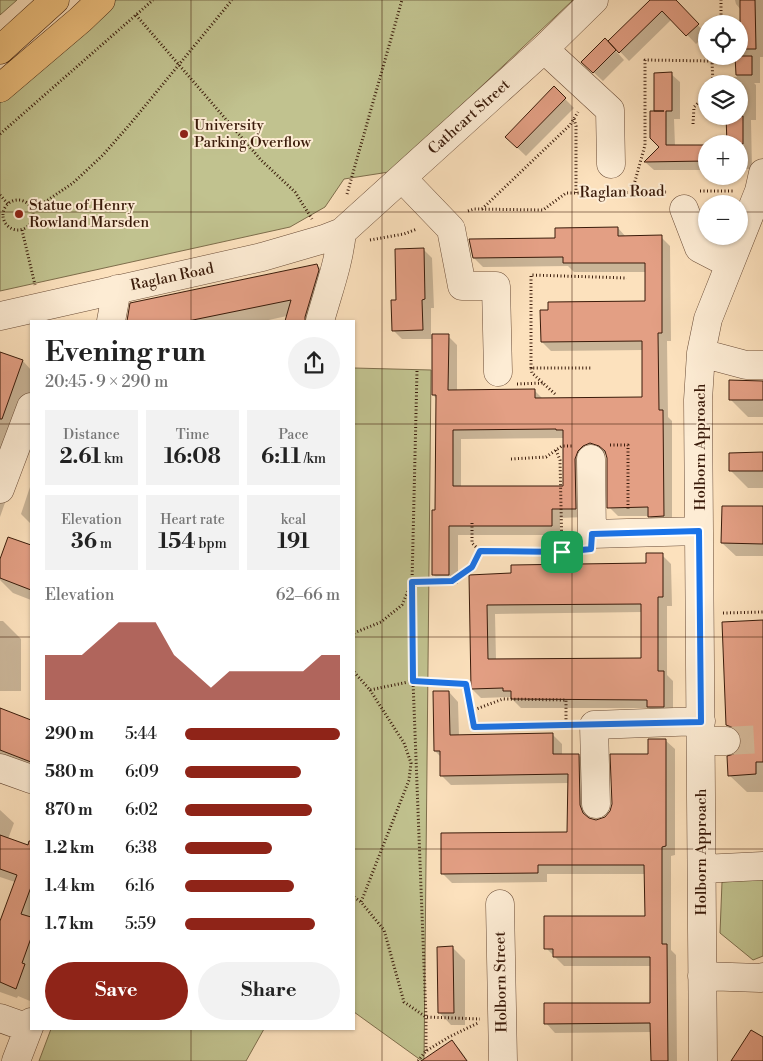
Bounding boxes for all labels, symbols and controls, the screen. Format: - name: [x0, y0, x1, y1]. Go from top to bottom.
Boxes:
- map controls: [698, 15, 748, 245]
- button: locate: [698, 15, 748, 65]
- street label: Cathcart Street: [424, 75, 514, 159]
- button: layers: [698, 75, 748, 125]
- place label: University Parking Overflow: [194, 116, 312, 152]
- marker: University Parking Overflow: [178, 128, 190, 140]
- button: +: [698, 135, 748, 185]
- street label: Raglan Road: [579, 182, 665, 202]
- button: −: [698, 195, 748, 245]
- place label: Statue of Henry Rowland Marsden: [29, 196, 149, 232]
- marker: Statue of Henry Rowland Marsden: [13, 208, 25, 220]
- street label: Raglan Road: [128, 259, 216, 295]
- text: Evening run: [45, 335, 206, 370]
- button: share: [288, 337, 340, 389]
- text: 20:45 · 9 × 290 m: [45, 372, 168, 392]
- street label: Holborn Approach: [691, 383, 710, 510]
- text: Distance: [63, 426, 120, 444]
- text: Time: [176, 426, 209, 444]
- text: Pace: [278, 426, 309, 444]
- text: 2.61: [59, 444, 101, 470]
- text: 16:08: [164, 444, 221, 470]
- text: 6:11: [261, 444, 301, 470]
- text: km: [101, 450, 124, 468]
- text: /km: [301, 450, 326, 468]
- text: Elevation: [61, 511, 122, 529]
- text: Heart rate: [160, 511, 225, 529]
- text: kcal: [281, 511, 306, 529]
- text: 36: [71, 529, 97, 555]
- text: 154: [158, 529, 196, 555]
- text: 191: [277, 529, 310, 555]
- pin: [541, 531, 583, 573]
- text: m: [97, 535, 112, 553]
- text: bpm: [196, 535, 227, 553]
- icon: arrive: [548, 538, 576, 566]
- text: Elevation: [45, 585, 114, 605]
- text: 62–66 m: [276, 585, 340, 605]
- text: 290 m: [45, 724, 94, 744]
- text: 5:44: [125, 724, 157, 744]
- text: 580 m: [45, 762, 94, 782]
- text: 6:09: [125, 762, 159, 782]
- street label: Holborn Approach: [692, 788, 711, 915]
- text: 870 m: [45, 800, 93, 820]
- text: 6:02: [125, 800, 158, 820]
- text: 1.2 km: [45, 838, 94, 858]
- text: 6:38: [125, 838, 157, 858]
- text: 1.4 km: [45, 876, 95, 896]
- text: 6:16: [125, 876, 154, 896]
- text: 1.7 km: [45, 914, 94, 934]
- text: 5:59: [125, 914, 156, 934]
- street label: Holborn Street: [491, 930, 511, 1033]
- button: Save: [45, 962, 188, 1020]
- button: Share: [198, 962, 340, 1020]

